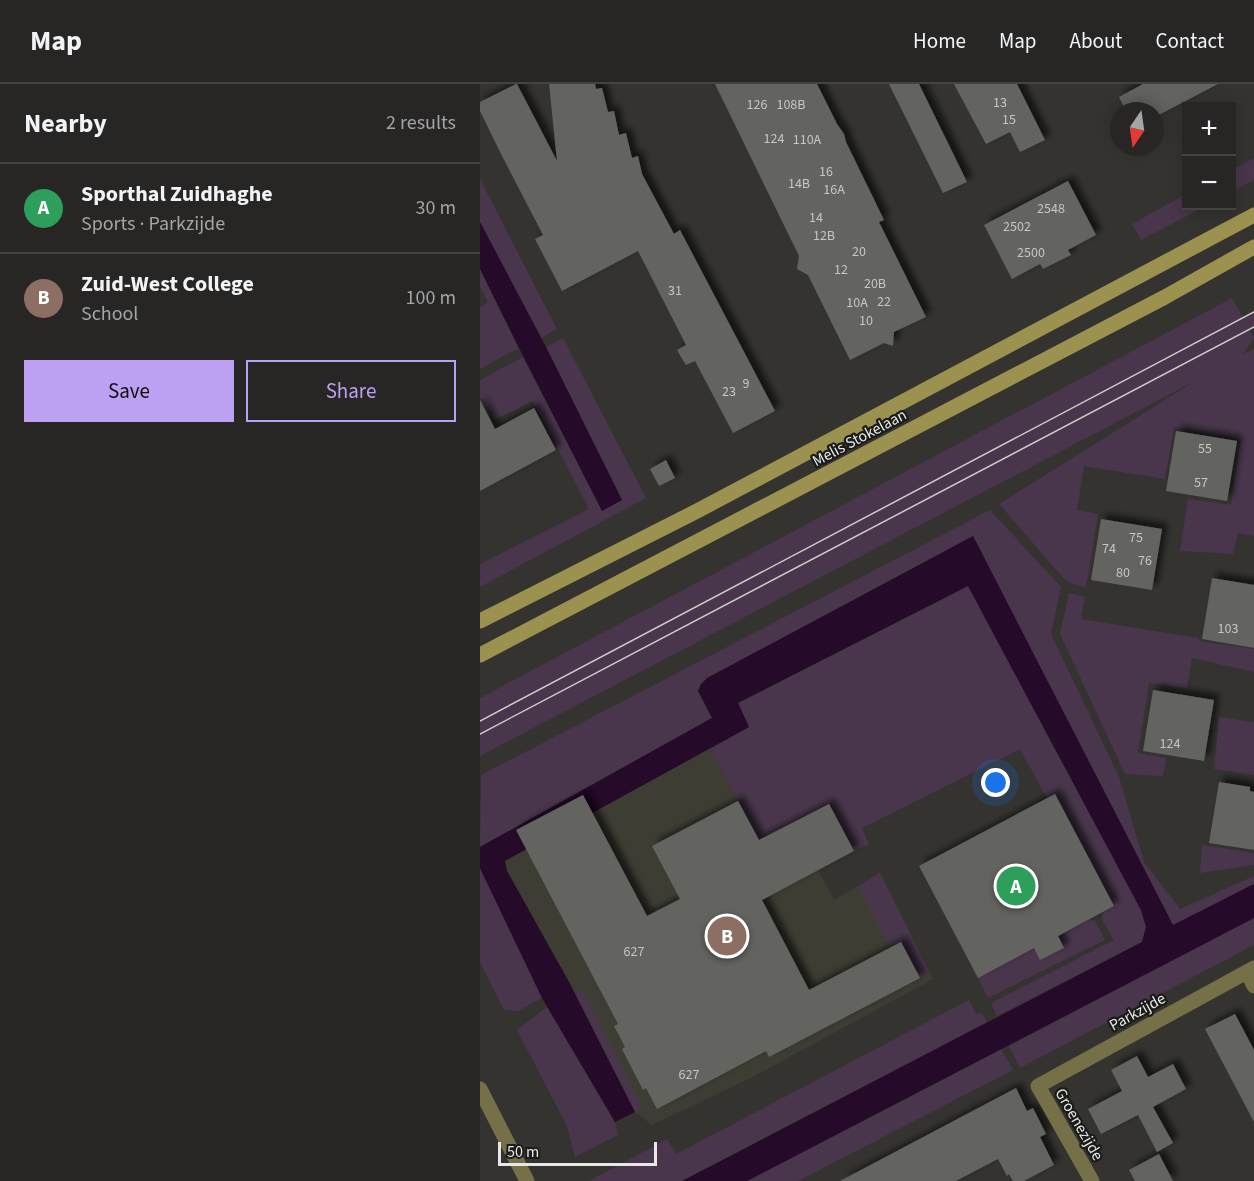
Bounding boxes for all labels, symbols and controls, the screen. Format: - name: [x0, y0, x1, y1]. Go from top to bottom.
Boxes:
- text: Map: [30, 21, 82, 61]
- text: Home: [913, 26, 966, 56]
- text: Map: [999, 26, 1037, 56]
- text: About: [1070, 26, 1122, 56]
- text: Contact: [1155, 26, 1224, 56]
- house number: 13: [993, 93, 1007, 113]
- house number: 126: [747, 95, 767, 115]
- house number: 108B: [776, 95, 806, 115]
- north arrow: [1110, 102, 1164, 156]
- map controls: [1182, 102, 1236, 210]
- button: +: [1182, 102, 1236, 156]
- text: Nearby: [24, 105, 107, 142]
- text: 2 results: [386, 109, 456, 137]
- house number: 15: [1002, 110, 1016, 130]
- house number: 124: [764, 129, 784, 149]
- house number: 110A: [793, 130, 822, 150]
- button: −: [1182, 156, 1236, 210]
- house number: 16: [819, 162, 833, 182]
- house number: 14B: [788, 174, 810, 194]
- text: Sporthal Zuidhaghe: [81, 178, 273, 210]
- house number: 16A: [823, 180, 845, 200]
- text: A: [38, 194, 49, 222]
- text: 30 m: [416, 194, 456, 222]
- house number: 2548: [1037, 199, 1065, 219]
- house number: 14: [809, 208, 823, 228]
- text: Sports · Parkzijde: [81, 210, 225, 238]
- house number: 2502: [1003, 217, 1031, 237]
- house number: 12B: [813, 226, 835, 246]
- house number: 20: [852, 242, 866, 262]
- house number: 2500: [1017, 243, 1045, 263]
- house number: 12: [834, 260, 848, 280]
- text: Zuid-West College: [81, 268, 254, 300]
- house number: 20B: [864, 274, 886, 294]
- house number: 31: [668, 281, 682, 301]
- text: B: [37, 284, 50, 312]
- text: 100 m: [406, 284, 456, 312]
- house number: 22: [877, 292, 891, 312]
- house number: 10A: [846, 293, 868, 313]
- text: School: [81, 300, 138, 328]
- house number: 10: [859, 311, 873, 331]
- button: Save: [24, 360, 234, 422]
- button: Share: [246, 360, 456, 422]
- house number: 9: [743, 374, 750, 394]
- house number: 23: [722, 382, 736, 402]
- street label: Melis Stokelaan: [808, 404, 911, 472]
- house number: 55: [1198, 439, 1212, 459]
- house number: 57: [1194, 473, 1208, 493]
- house number: 75: [1129, 528, 1143, 548]
- house number: 74: [1102, 539, 1116, 559]
- house number: 76: [1138, 551, 1152, 571]
- house number: 80: [1116, 563, 1130, 583]
- house number: 103: [1218, 619, 1238, 639]
- house number: 124: [1160, 734, 1180, 754]
- your location: [981, 768, 1010, 797]
- pin: A: [996, 864, 1036, 908]
- pin: B: [708, 914, 746, 958]
- house number: 627: [624, 942, 644, 962]
- street label: Parkzijde: [1105, 987, 1170, 1036]
- house number: 627: [679, 1065, 699, 1085]
- street label: Groenezijde: [1050, 1084, 1109, 1165]
- scale bar: [498, 1139, 657, 1166]
- text: 50 m: [507, 1141, 539, 1163]

